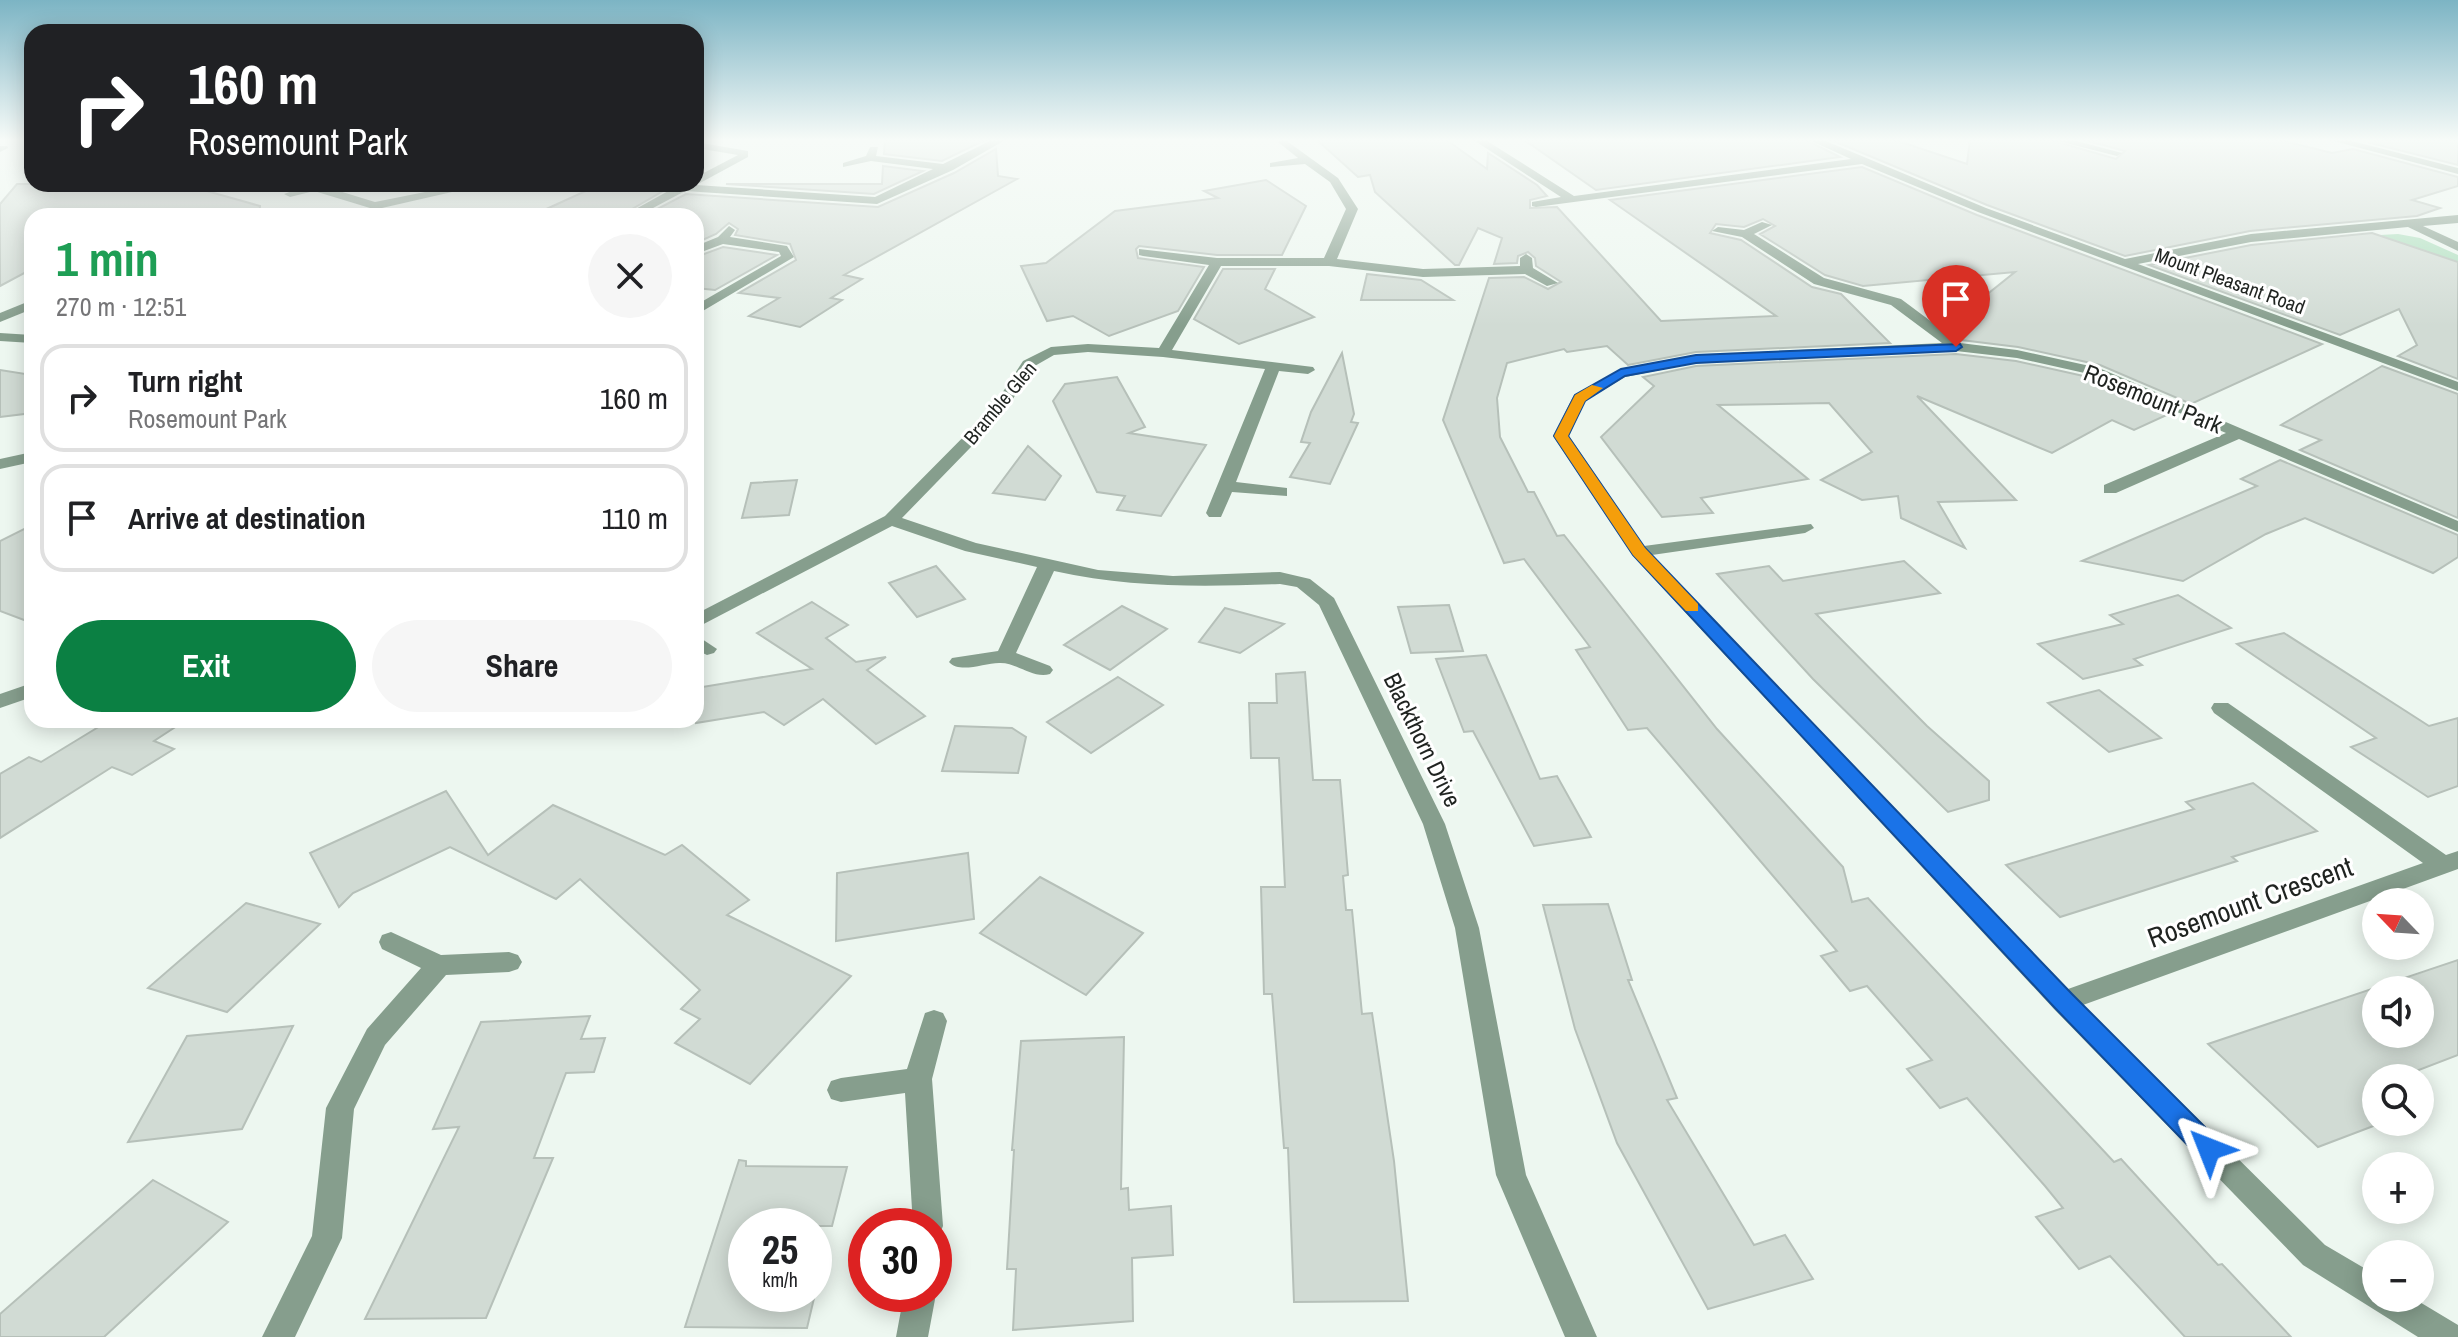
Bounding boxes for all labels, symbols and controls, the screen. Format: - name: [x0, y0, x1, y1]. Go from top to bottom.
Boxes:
- text: 160 m: [188, 46, 318, 121]
- icon: right: [56, 56, 160, 160]
- text: Rosemount Park: [188, 118, 408, 166]
- text: 1 min: [56, 226, 159, 291]
- button: close: [588, 234, 672, 318]
- street label: Mount Pleasant Road: [2151, 241, 2309, 320]
- pin: [1922, 265, 1990, 347]
- icon: arrive: [1934, 277, 1978, 321]
- text: 270 m · 12:51: [56, 289, 186, 324]
- street label: Bramble Glen: [957, 356, 1042, 450]
- street label: Rosemount Park: [2079, 356, 2227, 440]
- text: Turn right: [128, 361, 242, 401]
- icon: right: [60, 376, 104, 420]
- text: 160 m: [600, 378, 668, 418]
- text: Rosemount Park: [128, 401, 287, 436]
- icon: arrive: [60, 496, 104, 540]
- text: Arrive at destination: [128, 498, 366, 538]
- text: 110 m: [601, 498, 668, 538]
- button: Exit: [56, 620, 356, 712]
- button: Share: [372, 620, 672, 712]
- street label: Blackthorn Drive: [1377, 667, 1469, 812]
- street label: Rosemount Crescent: [2142, 847, 2358, 957]
- north arrow: [2362, 888, 2434, 960]
- map controls: [2362, 888, 2434, 1312]
- button: sound: [2362, 976, 2434, 1048]
- button: search: [2362, 1064, 2434, 1136]
- position arrow: [2167, 1107, 2251, 1191]
- button: +: [2362, 1152, 2434, 1224]
- speed limit sign: 30: [848, 1208, 952, 1312]
- text: 25: [762, 1223, 798, 1276]
- button: −: [2362, 1240, 2434, 1312]
- text: km/h: [762, 1266, 798, 1293]

